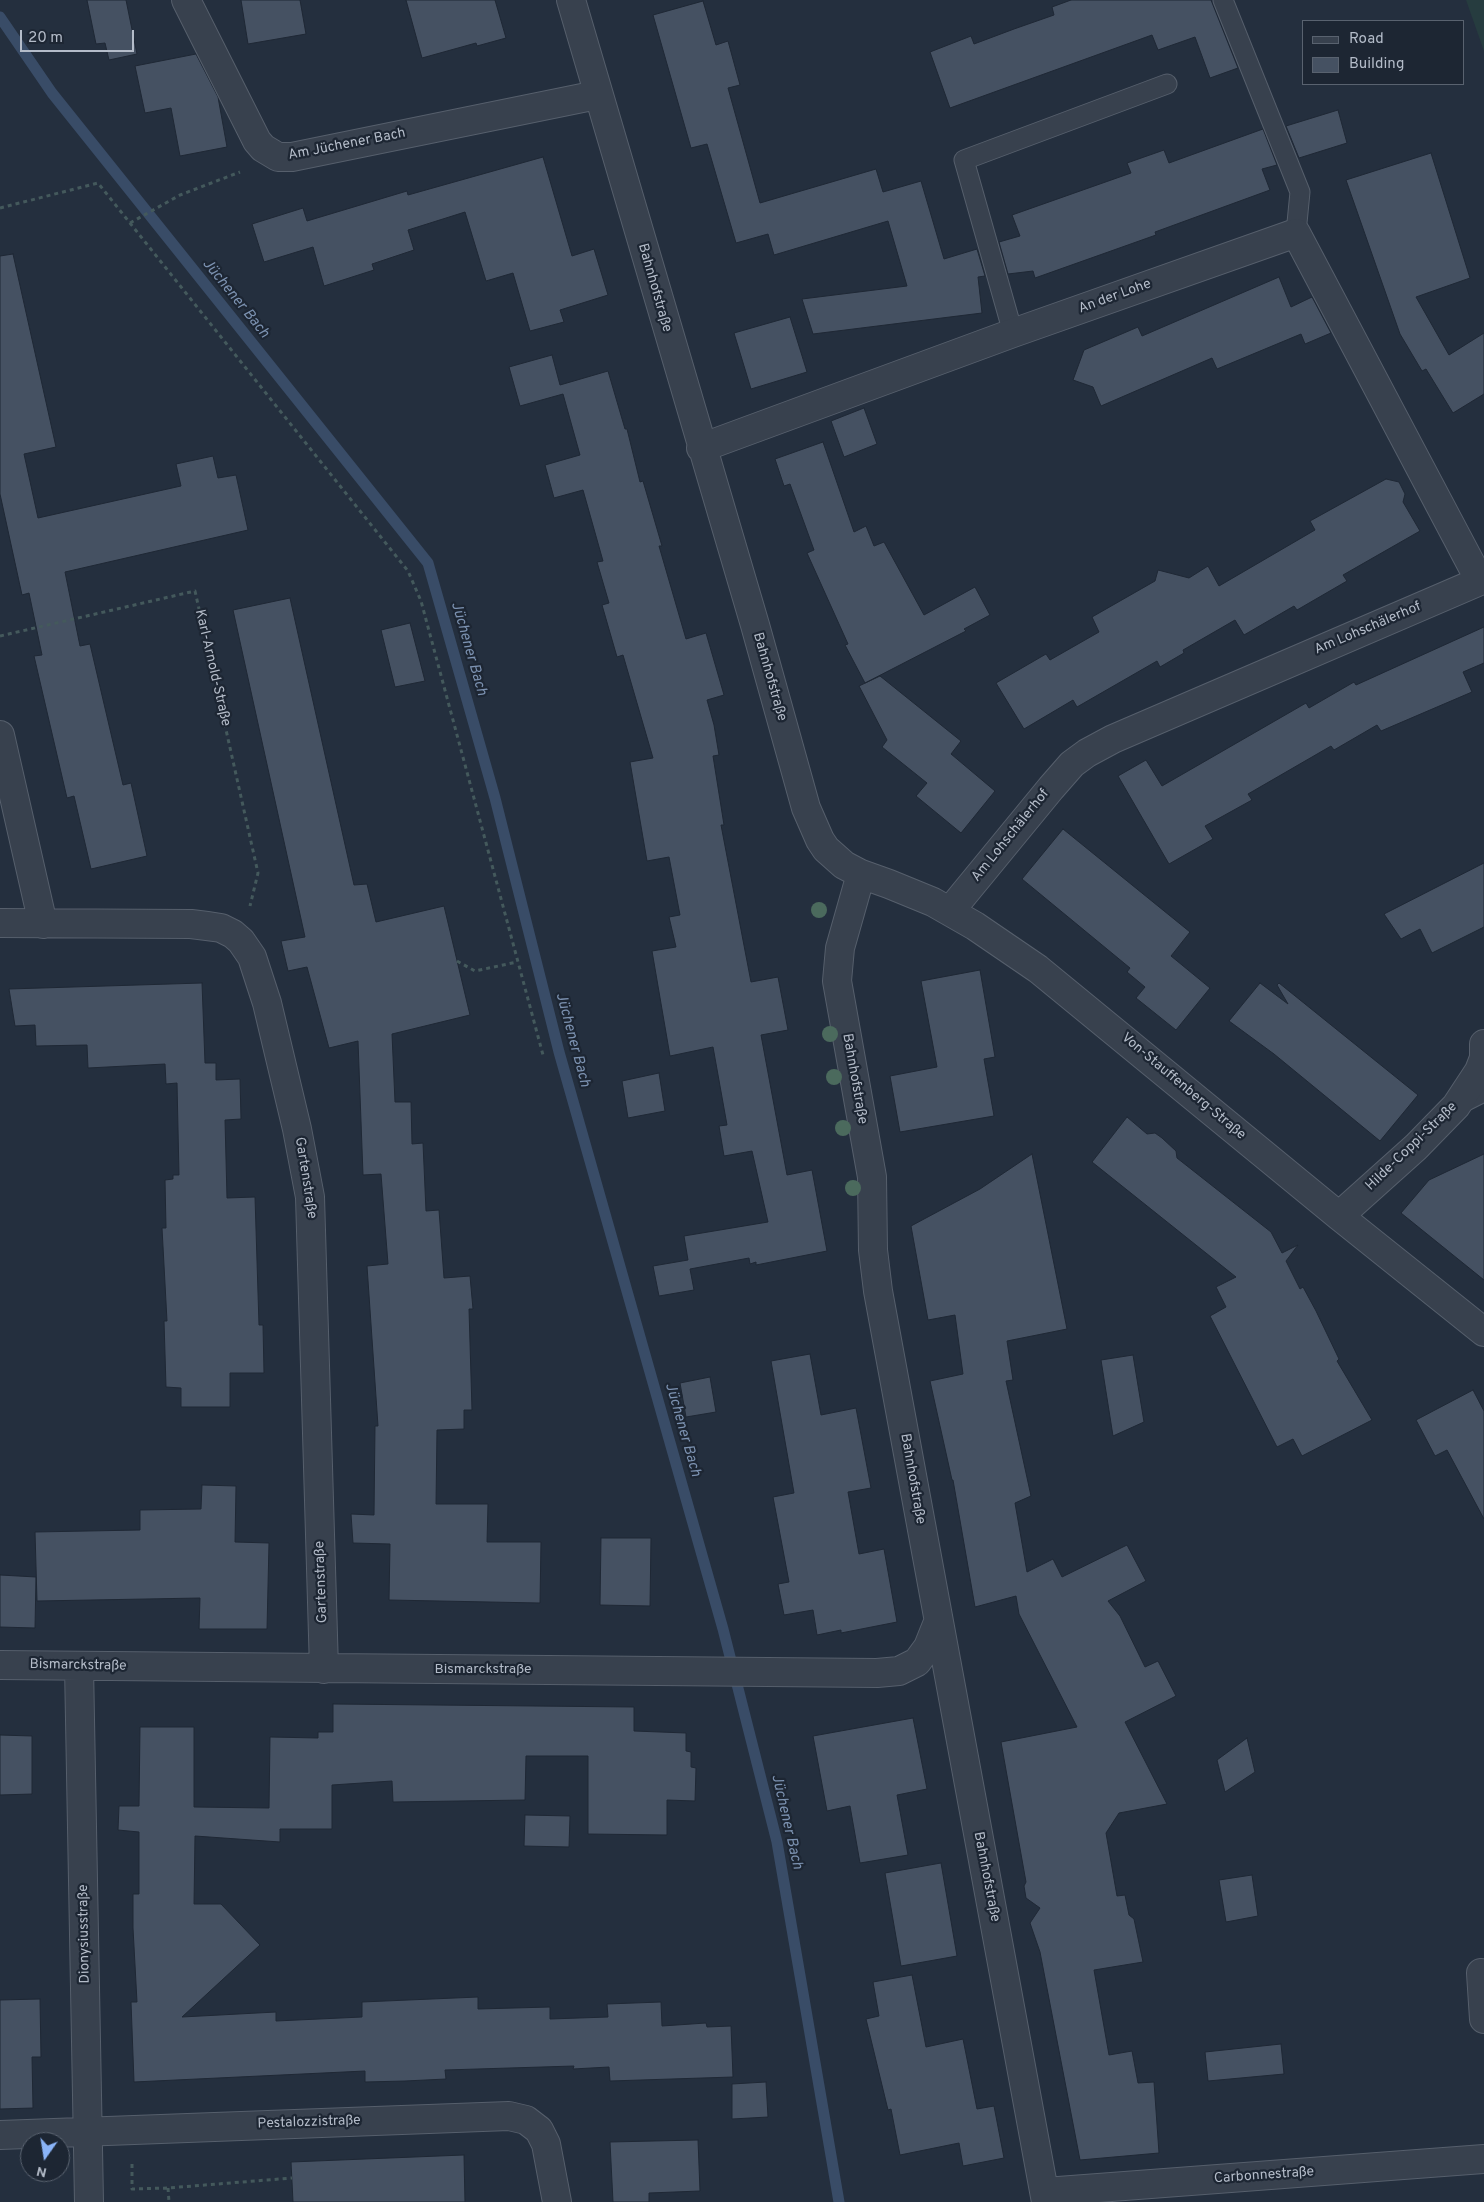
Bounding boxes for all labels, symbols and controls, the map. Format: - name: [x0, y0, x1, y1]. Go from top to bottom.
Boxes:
- scale bar: [22, 20, 136, 52]
- legend: [1302, 20, 1464, 85]
- text: 20 m: [28, 29, 63, 48]
- text: Road: [1349, 30, 1384, 49]
- text: Building: [1349, 55, 1404, 74]
- street label: Am Jüchener Bach: [287, 125, 407, 165]
- street label: Bahnhofstraße: [633, 242, 675, 334]
- water label: Jüchener Bach: [197, 256, 273, 342]
- street label: An der Lohe: [1076, 276, 1154, 318]
- street label: Am Lohschälerhof: [1312, 599, 1424, 659]
- water label: Jüchener Bach: [446, 600, 490, 698]
- street label: Karl-Arnold-Straße: [190, 608, 234, 728]
- street label: Bahnhofstraße: [748, 631, 790, 723]
- street label: Am Lohschälerhof: [969, 786, 1053, 886]
- water label: Jüchener Bach: [551, 991, 593, 1089]
- street label: Von-Stauffenberg-Straße: [1117, 1030, 1249, 1144]
- street label: Bahnhofstraße: [838, 1032, 870, 1126]
- street label: Hilde-Coppi-Straße: [1363, 1099, 1461, 1195]
- street label: Gartenstraße: [290, 1136, 320, 1220]
- water label: Jüchener Bach: [660, 1381, 704, 1479]
- street label: Bahnhofstraße: [896, 1432, 928, 1526]
- street label: Gartenstraße: [312, 1540, 332, 1624]
- street label: Bismarckstraße: [29, 1657, 127, 1675]
- street label: Bismarckstraße: [435, 1662, 531, 1678]
- water label: Jüchener Bach: [766, 1773, 806, 1871]
- street label: Bahnhofstraße: [969, 1830, 1003, 1924]
- street label: Dionysiusstraße: [76, 1884, 94, 1984]
- street label: Pestalozzistraße: [257, 2113, 361, 2133]
- north arrow: [20, 2132, 70, 2182]
- text: N: [35, 2162, 49, 2181]
- street label: Carbonnestraße: [1213, 2164, 1315, 2188]

